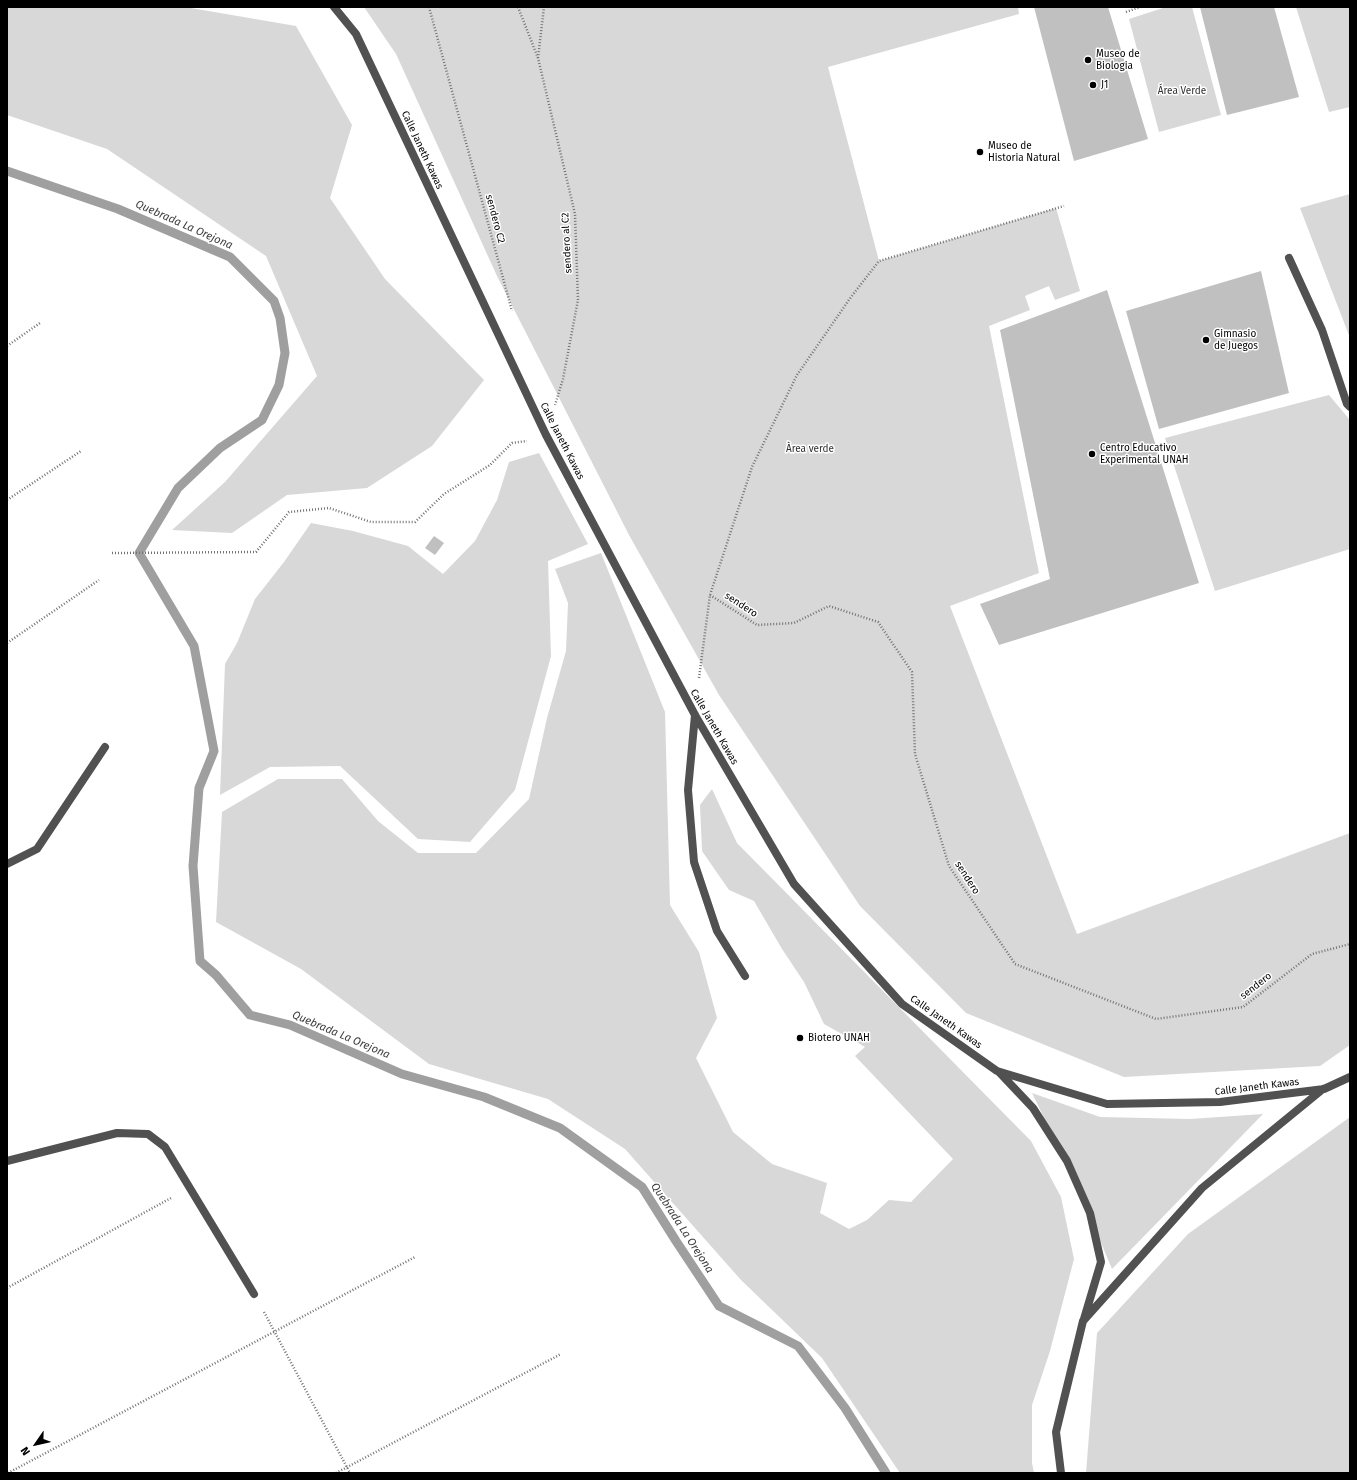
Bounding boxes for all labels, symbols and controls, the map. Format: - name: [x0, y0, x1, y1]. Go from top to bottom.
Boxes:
- place label: Museo de Biologia: [1096, 48, 1140, 72]
- marker: Museo de Biologia: [1083, 55, 1093, 65]
- place label: J1: [1101, 79, 1108, 91]
- marker: J1: [1088, 80, 1098, 90]
- park label: Área Verde: [1158, 85, 1206, 97]
- street label: Calle Janeth Kawas: [399, 109, 445, 191]
- place label: Museo de Historia Natural: [988, 140, 1060, 164]
- marker: Museo de Historia Natural: [975, 147, 985, 157]
- street label: sendero C2: [483, 193, 507, 245]
- water label: Quebrada La Orejona: [133, 198, 235, 252]
- street label: sendero al C2: [559, 212, 575, 274]
- place label: Gimnasio de Juegos: [1214, 328, 1258, 352]
- marker: Gimnasio de Juegos: [1201, 335, 1211, 345]
- street label: Calle Janeth Kawas: [537, 400, 587, 482]
- place label: Centro Educativo Experimental UNAH: [1100, 442, 1189, 466]
- park label: Àrea verde: [786, 443, 834, 455]
- marker: Centro Educativo Experimental UNAH: [1087, 449, 1097, 459]
- street label: sendero: [722, 590, 760, 620]
- street label: Calle Janeth Kawas: [688, 687, 740, 767]
- street label: sendero: [952, 859, 982, 897]
- street label: sendero: [1238, 970, 1274, 1002]
- street label: Calle Janeth Kawas: [908, 993, 984, 1051]
- water label: Quebrada La Orejona: [290, 1008, 392, 1062]
- place label: Biotero UNAH: [808, 1032, 870, 1044]
- marker: Biotero UNAH: [795, 1033, 805, 1043]
- street label: Calle Janeth Kawas: [1214, 1076, 1300, 1098]
- water label: Quebrada La Orejona: [648, 1180, 716, 1276]
- north arrow: [16, 1424, 56, 1464]
- text: N: [18, 1444, 33, 1458]

